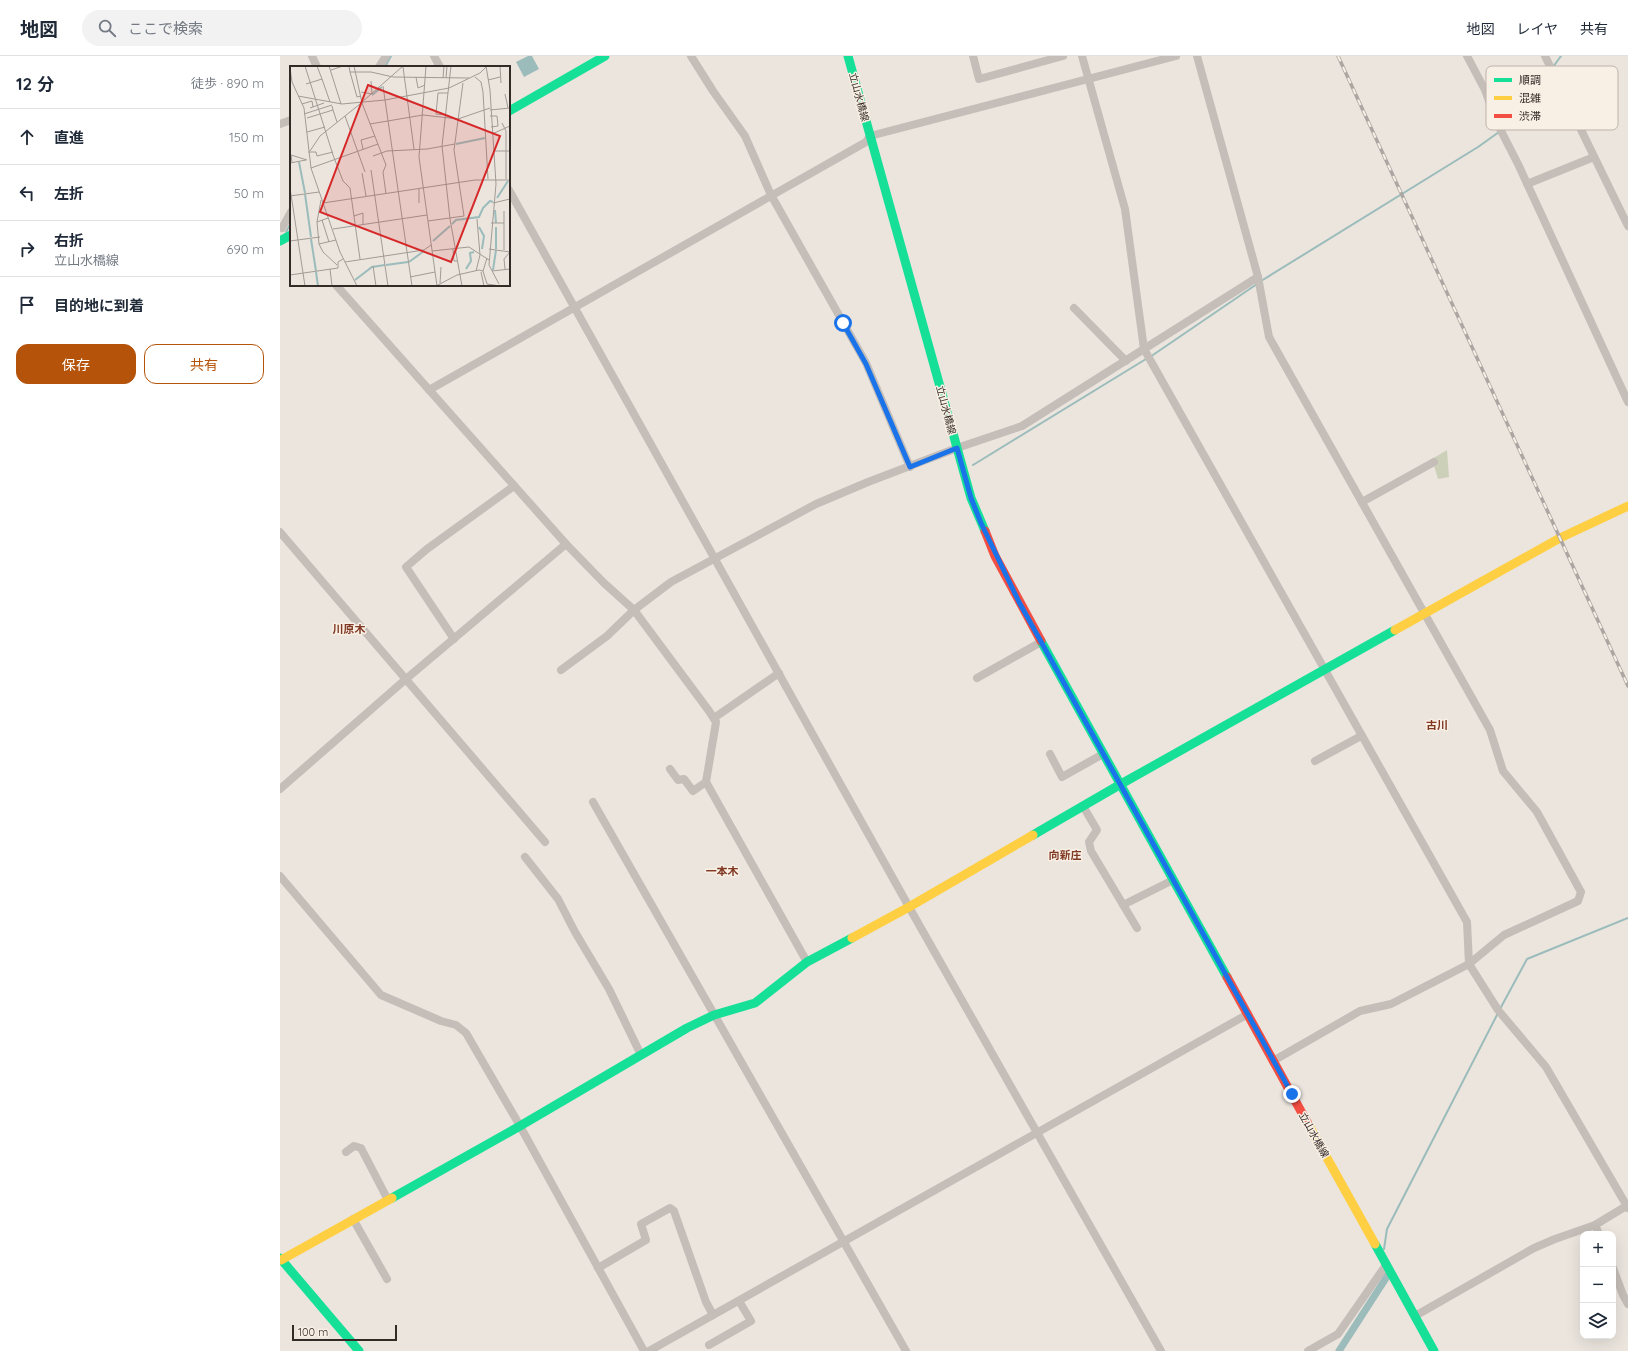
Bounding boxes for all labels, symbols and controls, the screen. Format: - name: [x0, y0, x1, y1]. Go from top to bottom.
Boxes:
- search box: [82, 10, 362, 46]
- text: 地図: [20, 17, 58, 41]
- icon: search: [96, 17, 118, 39]
- text: ここで検索: [128, 19, 203, 38]
- text: 地図: [1466, 20, 1494, 38]
- text: レイヤ: [1516, 20, 1558, 38]
- text: 共有: [1580, 20, 1608, 38]
- inset map: [290, 66, 510, 286]
- legend: [1486, 66, 1618, 130]
- street label: 立山水橋線: [846, 71, 872, 123]
- text: 12 分: [16, 73, 54, 94]
- text: 順調: [1519, 73, 1541, 87]
- text: 徒歩 · 890 m: [191, 75, 264, 91]
- text: 混雑: [1519, 91, 1541, 105]
- text: 渋滞: [1519, 109, 1541, 123]
- icon: ahead: [16, 126, 38, 148]
- text: 直進: [54, 128, 84, 147]
- text: 150 m: [229, 129, 264, 145]
- icon: left: [16, 182, 38, 204]
- text: 左折: [54, 184, 84, 203]
- text: 50 m: [234, 185, 264, 201]
- text: 右折: [54, 231, 84, 250]
- icon: right: [16, 238, 38, 260]
- text: 690 m: [227, 241, 264, 257]
- text: 立山水橋線: [54, 252, 119, 268]
- icon: arrive: [16, 294, 38, 316]
- text: 目的地に到着: [54, 296, 144, 315]
- route start: [834, 314, 852, 332]
- button: 保存: [16, 344, 136, 384]
- button: 共有: [144, 344, 264, 384]
- street label: 立山水橋線: [933, 384, 959, 436]
- district label: 川原木: [333, 622, 366, 636]
- district label: 古川: [1426, 718, 1448, 732]
- district label: 向新庄: [1049, 848, 1082, 862]
- district label: 一本木: [706, 864, 739, 878]
- route end: [1283, 1085, 1301, 1103]
- street label: 立山水橋線: [1296, 1110, 1332, 1160]
- map controls: [1580, 1231, 1616, 1339]
- button: +: [1580, 1231, 1616, 1267]
- button: −: [1580, 1267, 1616, 1303]
- button: layers: [1580, 1303, 1616, 1339]
- scale bar: [292, 1323, 397, 1342]
- text: 100 m: [298, 1325, 328, 1339]

